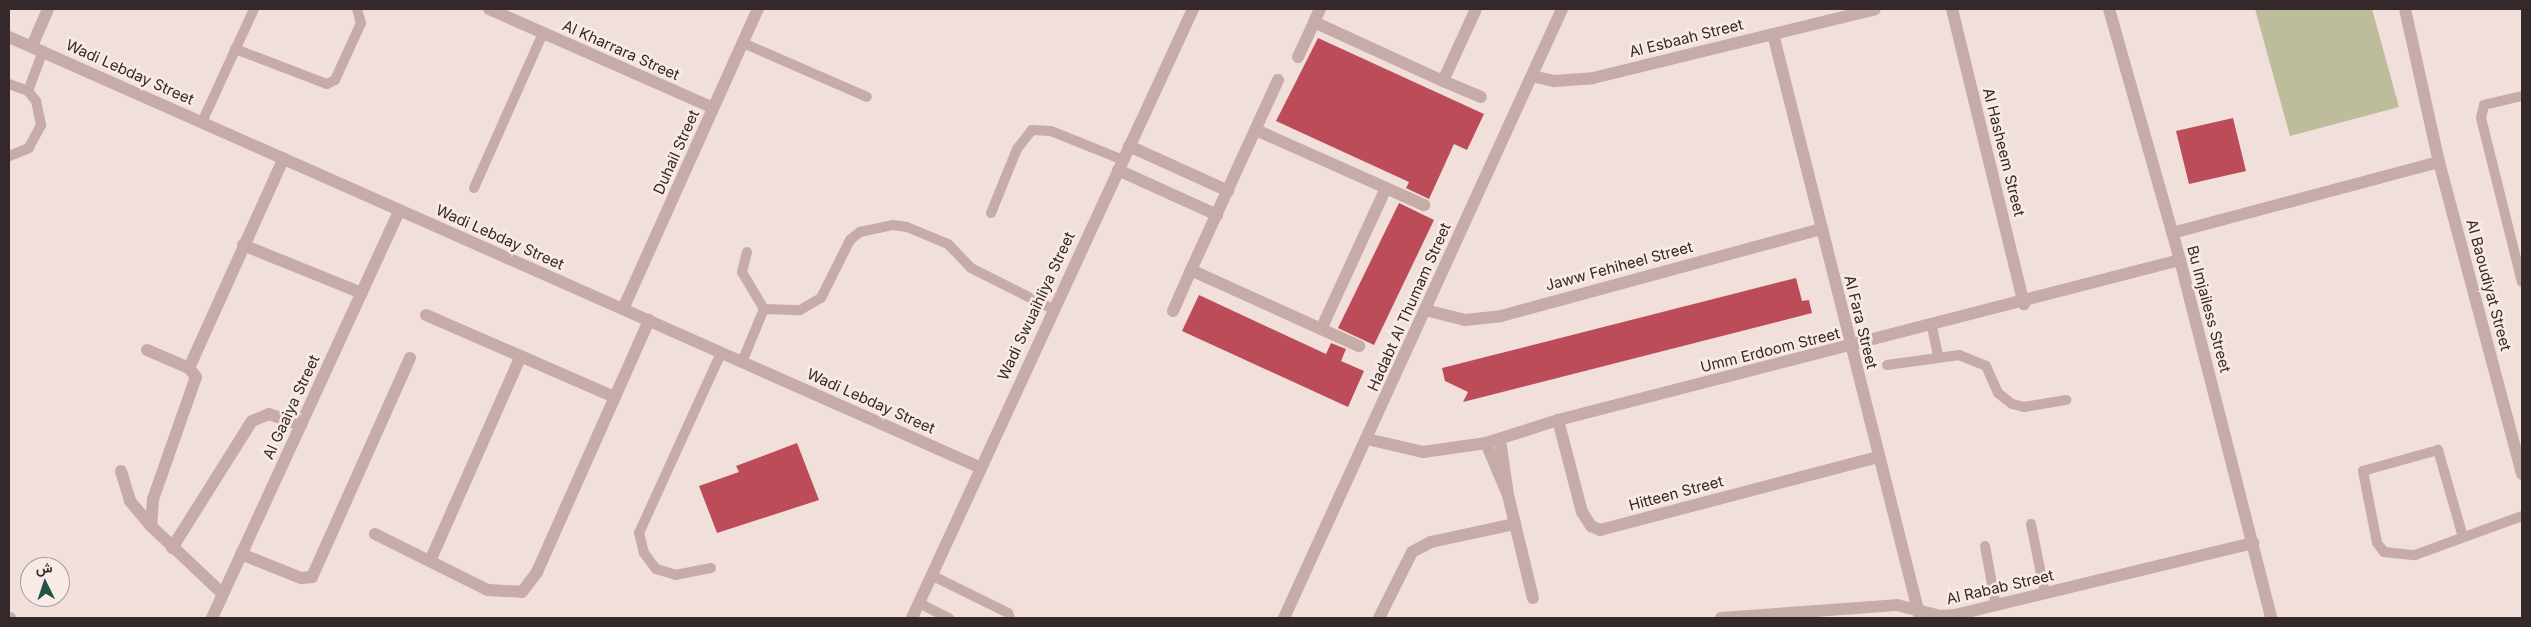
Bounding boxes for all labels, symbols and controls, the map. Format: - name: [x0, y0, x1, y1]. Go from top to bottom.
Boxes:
- street label: Al Esbaah Street: [1627, 15, 1745, 61]
- street label: Al Kharrara Street: [560, 16, 682, 84]
- street label: Wadi Lebday Street: [63, 36, 197, 108]
- street label: Al Hasheem Street: [1979, 86, 2029, 218]
- street label: Duhail Street: [649, 107, 703, 197]
- street label: Wadi Lebday Street: [433, 201, 567, 273]
- street label: Al Baoudiyat Street: [2463, 217, 2515, 353]
- street label: Hadabt Al Thumam Street: [1364, 220, 1454, 394]
- street label: Wadi Swuaihliya Street: [994, 229, 1078, 383]
- street label: Jaww Fehiheel Street: [1543, 238, 1695, 294]
- street label: Bu Imjailess Street: [2183, 244, 2235, 374]
- street label: Al Fara Street: [1841, 273, 1881, 371]
- street label: Umm Erdoom Street: [1698, 324, 1842, 376]
- street label: Al Gaaiya Street: [259, 352, 323, 462]
- street label: Wadi Lebday Street: [804, 365, 938, 437]
- street label: Hitteen Street: [1627, 472, 1725, 514]
- north arrow: [20, 557, 70, 607]
- text: ش: [35, 558, 53, 577]
- street label: Al Rabab Street: [1945, 566, 2055, 608]

